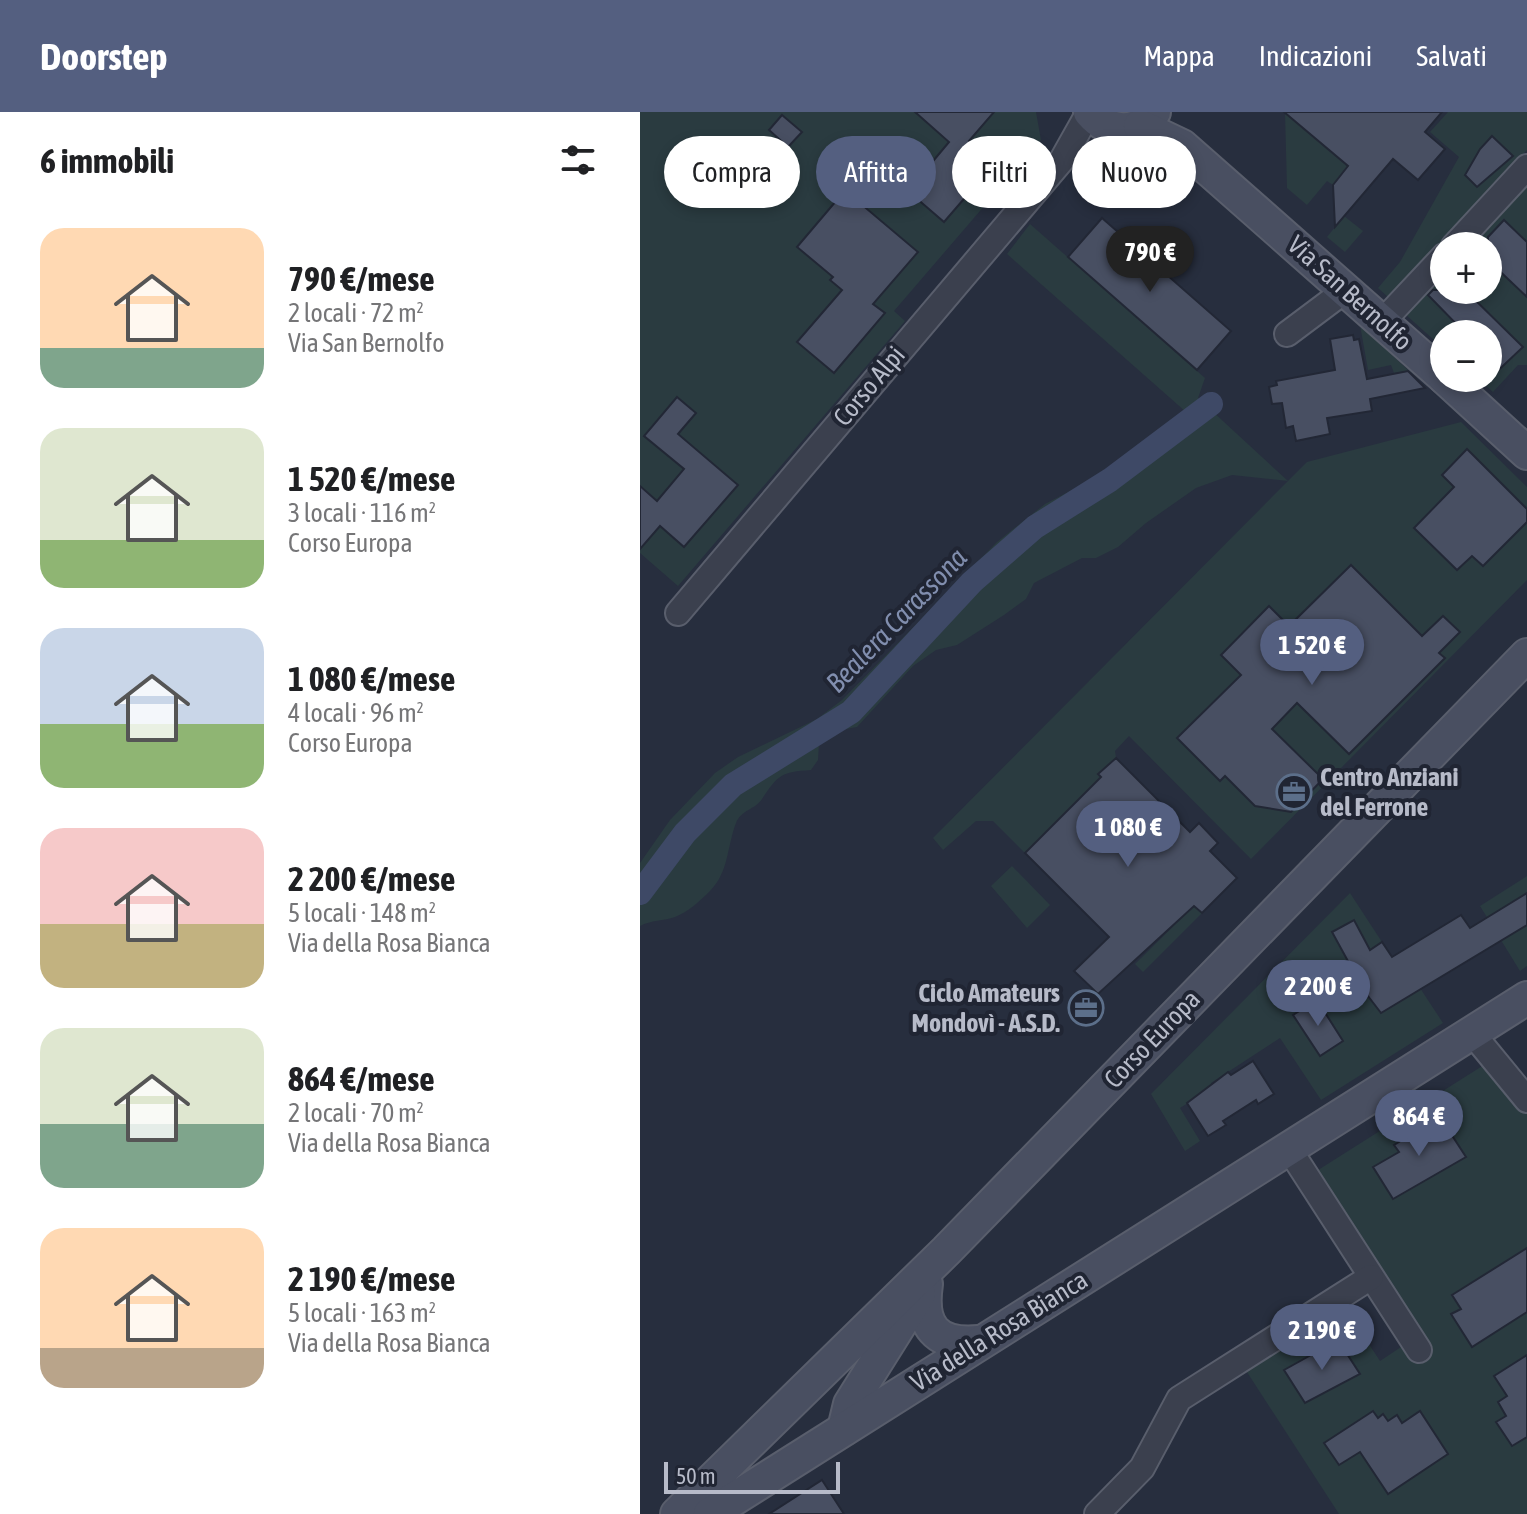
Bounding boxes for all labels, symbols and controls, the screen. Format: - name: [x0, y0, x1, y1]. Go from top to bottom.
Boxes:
- text: Doorstep: [40, 35, 167, 78]
- text: Mappa: [1143, 40, 1215, 72]
- text: Indicazioni: [1259, 40, 1372, 72]
- text: Salvati: [1416, 40, 1487, 72]
- chip: Compra: [664, 136, 800, 208]
- chip: Affitta: [816, 136, 936, 208]
- chip: Filtri: [952, 136, 1056, 208]
- chip: Nuovo: [1072, 136, 1196, 208]
- icon: filters: [556, 138, 600, 182]
- text: 6 immobili: [40, 141, 174, 180]
- pin: 790 €: [1094, 226, 1206, 294]
- street label: Via San Bernolfo: [1282, 230, 1418, 356]
- map controls: [1430, 232, 1502, 392]
- button: +: [1430, 232, 1502, 304]
- text: 790 €: [1124, 237, 1176, 267]
- text: 790 €/mese: [288, 259, 435, 298]
- icon: home: [104, 260, 200, 356]
- text: 2 locali · 72 m²: [288, 298, 424, 328]
- button: −: [1430, 320, 1502, 392]
- text: Via San Bernolfo: [288, 328, 444, 358]
- street label: Corso Alpi: [827, 340, 911, 432]
- text: 1 520 €/mese: [288, 459, 455, 498]
- icon: home: [104, 460, 200, 556]
- text: 3 locali · 116 m²: [288, 498, 436, 528]
- text: Corso Europa: [288, 528, 413, 558]
- water label: Bealera Carassona: [819, 541, 973, 699]
- pin: 1 520 €: [1238, 619, 1386, 687]
- text: 1 520 €: [1278, 630, 1346, 660]
- text: 1 080 €/mese: [288, 659, 455, 698]
- icon: home: [104, 660, 200, 756]
- text: 4 locali · 96 m²: [288, 698, 424, 728]
- text: Corso Europa: [288, 728, 413, 758]
- place label: Centro Anziani del Ferrone: [1320, 762, 1458, 822]
- office icon: Centro Anziani del Ferrone: [1275, 773, 1313, 811]
- pin: 1 080 €: [1054, 801, 1202, 869]
- text: 1 080 €: [1094, 812, 1162, 842]
- text: 2 200 €/mese: [288, 859, 455, 898]
- icon: home: [104, 860, 200, 956]
- text: 5 locali · 148 m²: [288, 898, 436, 928]
- text: Via della Rosa Bianca: [288, 928, 491, 958]
- pin: 2 200 €: [1244, 960, 1392, 1028]
- text: 2 200 €: [1284, 971, 1352, 1001]
- place label: Ciclo Amateurs Mondovì - A.S.D.: [912, 978, 1060, 1038]
- street label: Corso Europa: [1098, 984, 1206, 1094]
- office icon: Ciclo Amateurs Mondovì - A.S.D.: [1067, 989, 1105, 1027]
- text: 864 €/mese: [288, 1059, 435, 1098]
- icon: home: [104, 1060, 200, 1156]
- pin: 864 €: [1363, 1090, 1475, 1158]
- text: 2 locali · 70 m²: [288, 1098, 424, 1128]
- text: 864 €: [1393, 1101, 1445, 1131]
- text: Via della Rosa Bianca: [288, 1128, 491, 1158]
- text: 2 190 €/mese: [288, 1259, 455, 1298]
- icon: home: [104, 1260, 200, 1356]
- street label: Via della Rosa Bianca: [905, 1265, 1093, 1397]
- text: 5 locali · 163 m²: [288, 1298, 436, 1328]
- pin: 2 190 €: [1248, 1304, 1396, 1372]
- text: 2 190 €: [1288, 1315, 1356, 1345]
- text: Via della Rosa Bianca: [288, 1328, 491, 1358]
- scale bar: [664, 1458, 840, 1494]
- text: 50 m: [676, 1463, 716, 1489]

